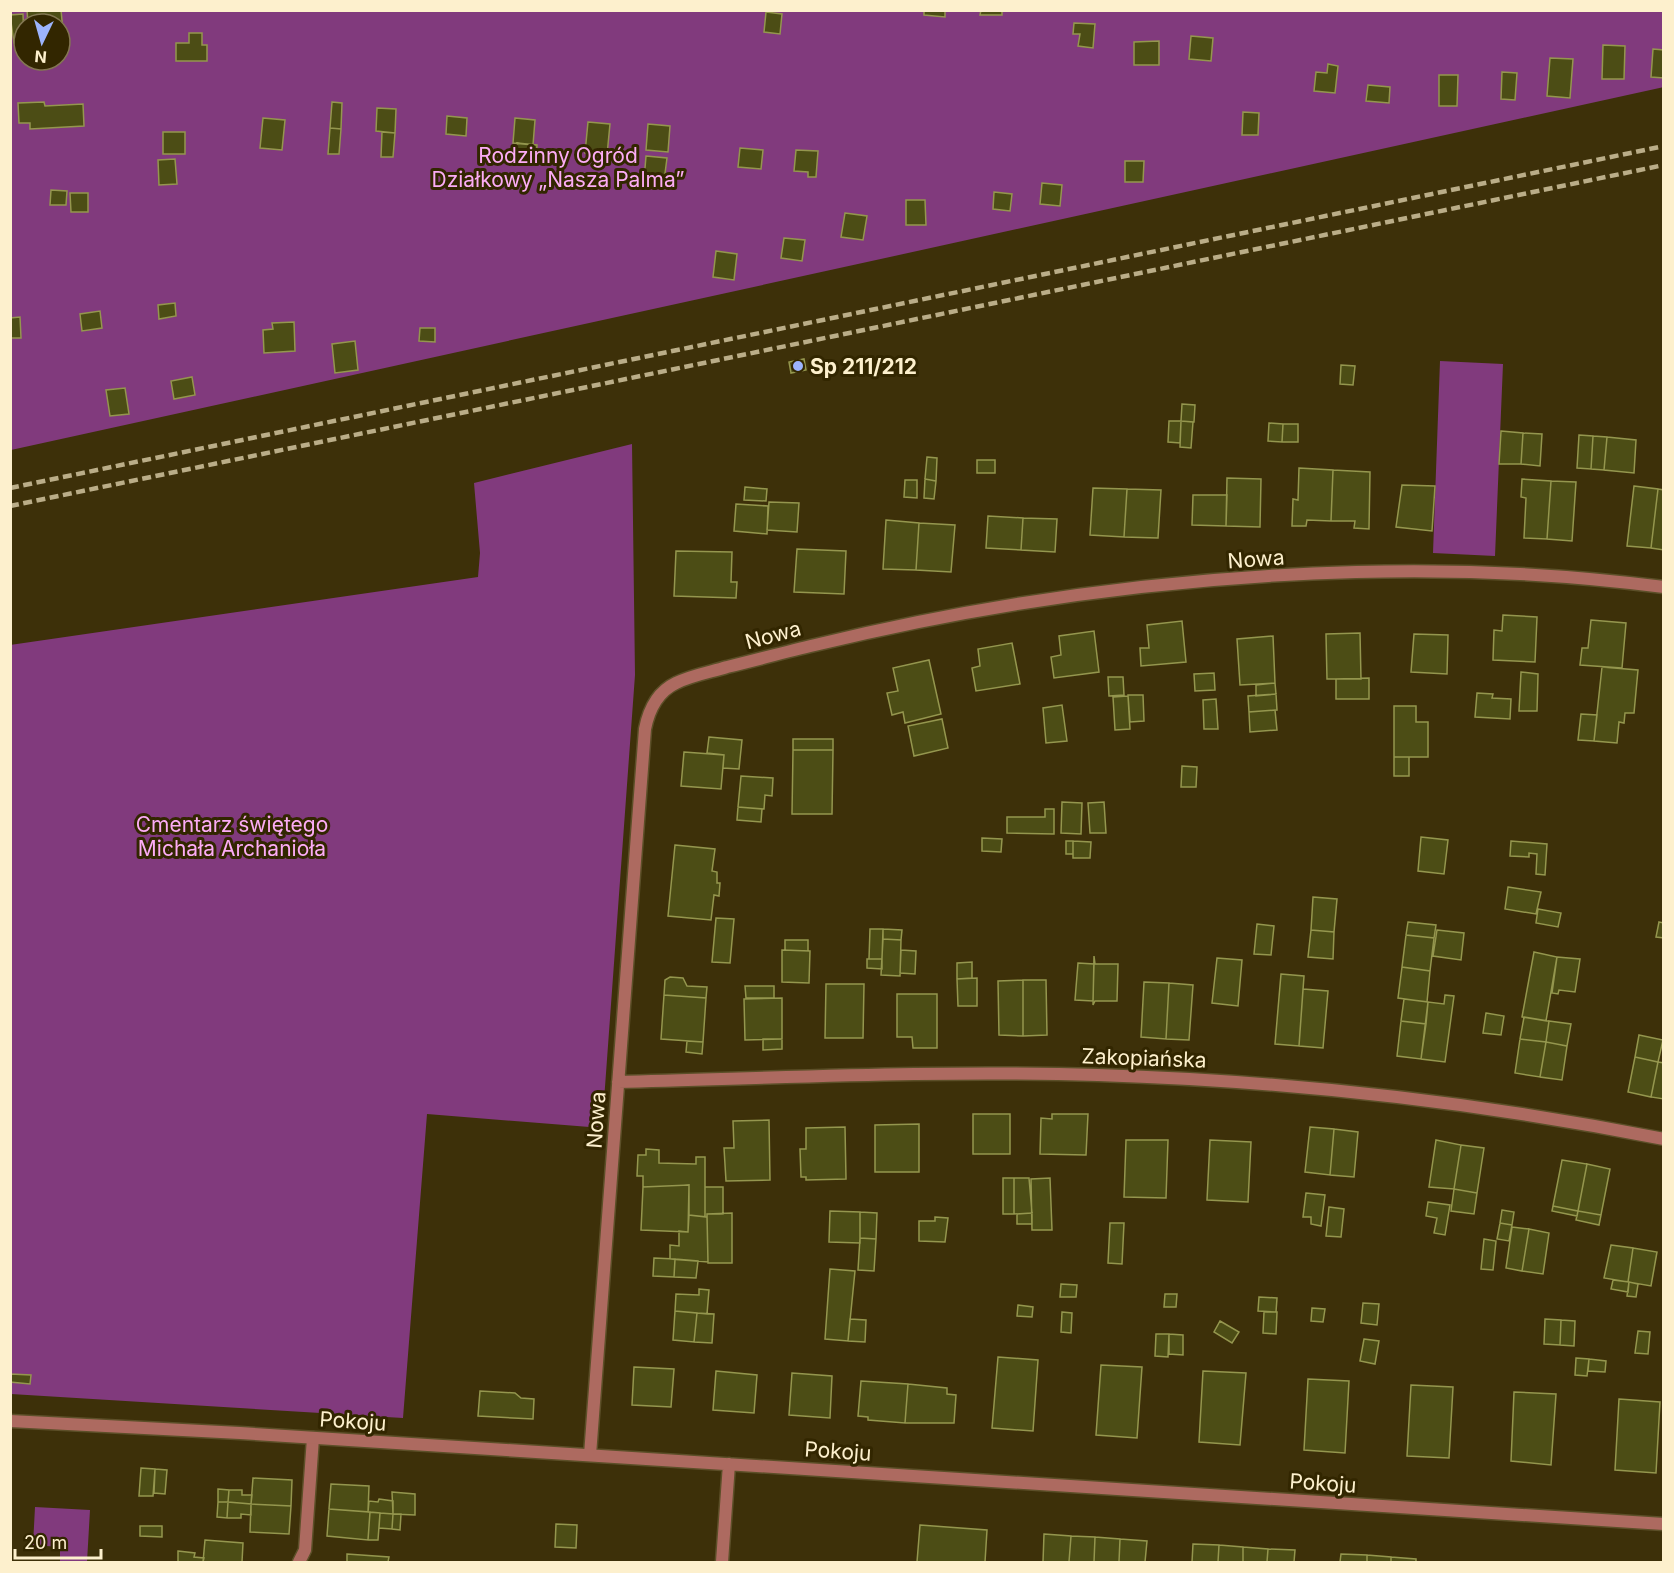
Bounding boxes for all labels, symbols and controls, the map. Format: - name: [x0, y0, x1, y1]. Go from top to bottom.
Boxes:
- north arrow: [12, 12, 72, 72]
- text: N: [34, 46, 48, 67]
- park label: Rodzinny Ogród Działkowy „Nasza Palma”: [431, 143, 685, 192]
- place label: Sp 211/212: [810, 354, 917, 379]
- marker: Sp 211/212: [791, 359, 805, 373]
- street label: Nowa: [1227, 545, 1285, 573]
- street label: Nowa: [742, 616, 804, 654]
- park label: Cmentarz świętego Michała Archanioła: [136, 812, 328, 861]
- street label: Zakopiańska: [1081, 1043, 1207, 1073]
- street label: Nowa: [582, 1091, 610, 1149]
- street label: Pokoju: [319, 1406, 387, 1436]
- street label: Pokoju: [804, 1436, 872, 1466]
- street label: Pokoju: [1289, 1468, 1357, 1498]
- scale bar: [15, 1522, 100, 1560]
- text: 20 m: [24, 1532, 67, 1553]

